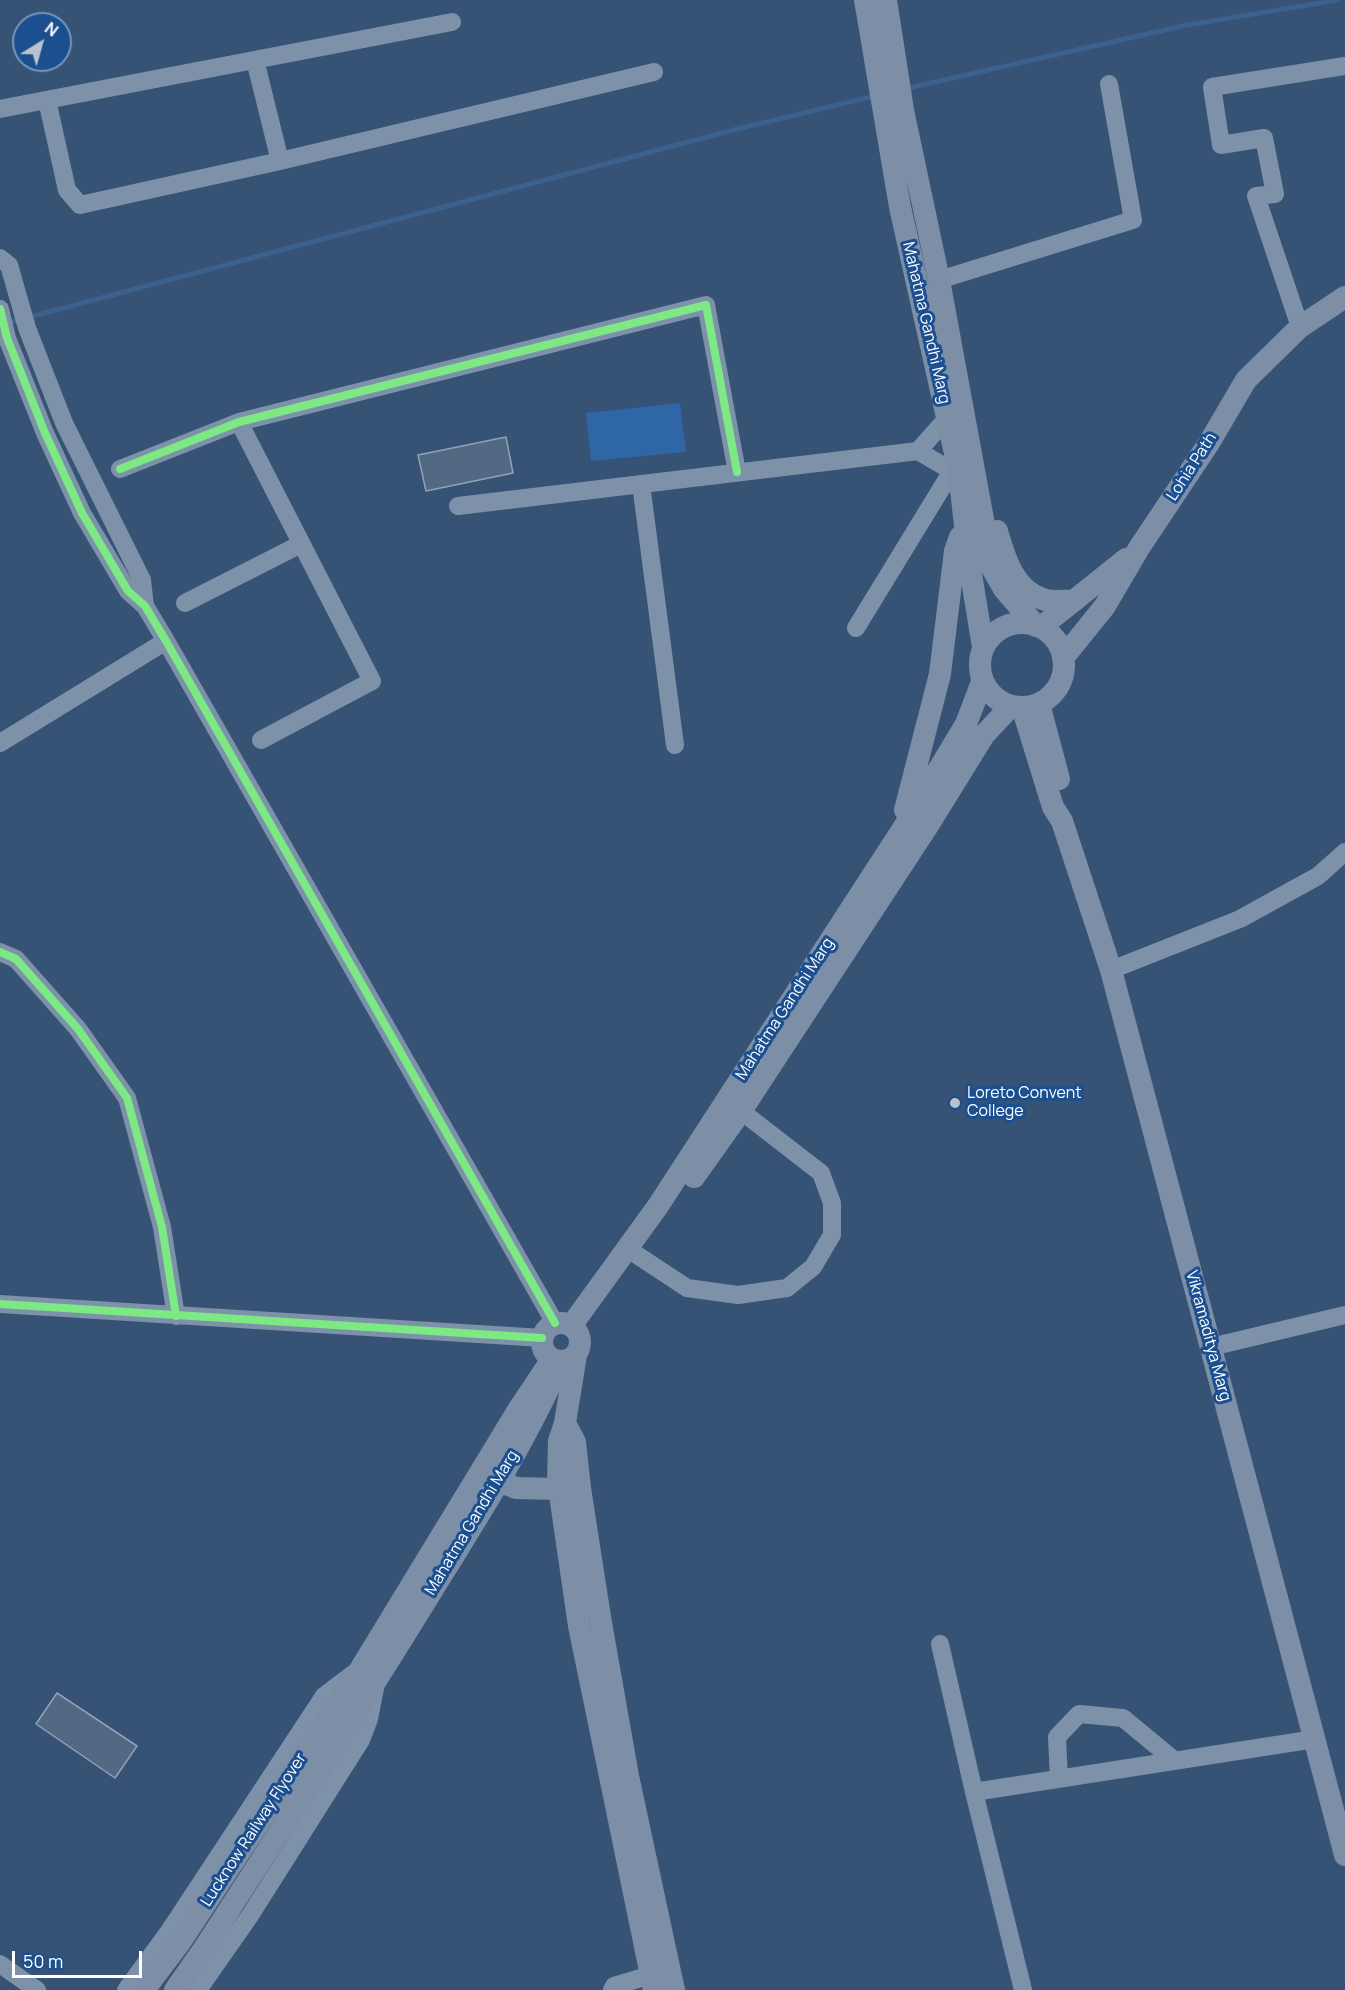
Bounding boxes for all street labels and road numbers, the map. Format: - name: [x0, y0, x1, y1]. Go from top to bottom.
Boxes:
- street label: Mahatma Gandhi Marg: [898, 240, 954, 406]
- street label: Lohia Path: [1163, 429, 1221, 505]
- street label: Mahatma Gandhi Marg: [732, 934, 838, 1084]
- street label: Vikramaditya Marg: [1181, 1268, 1235, 1404]
- street label: Mahatma Gandhi Marg: [421, 1447, 523, 1599]
- street label: Lucknow Railway Flyover: [197, 1750, 311, 1910]

